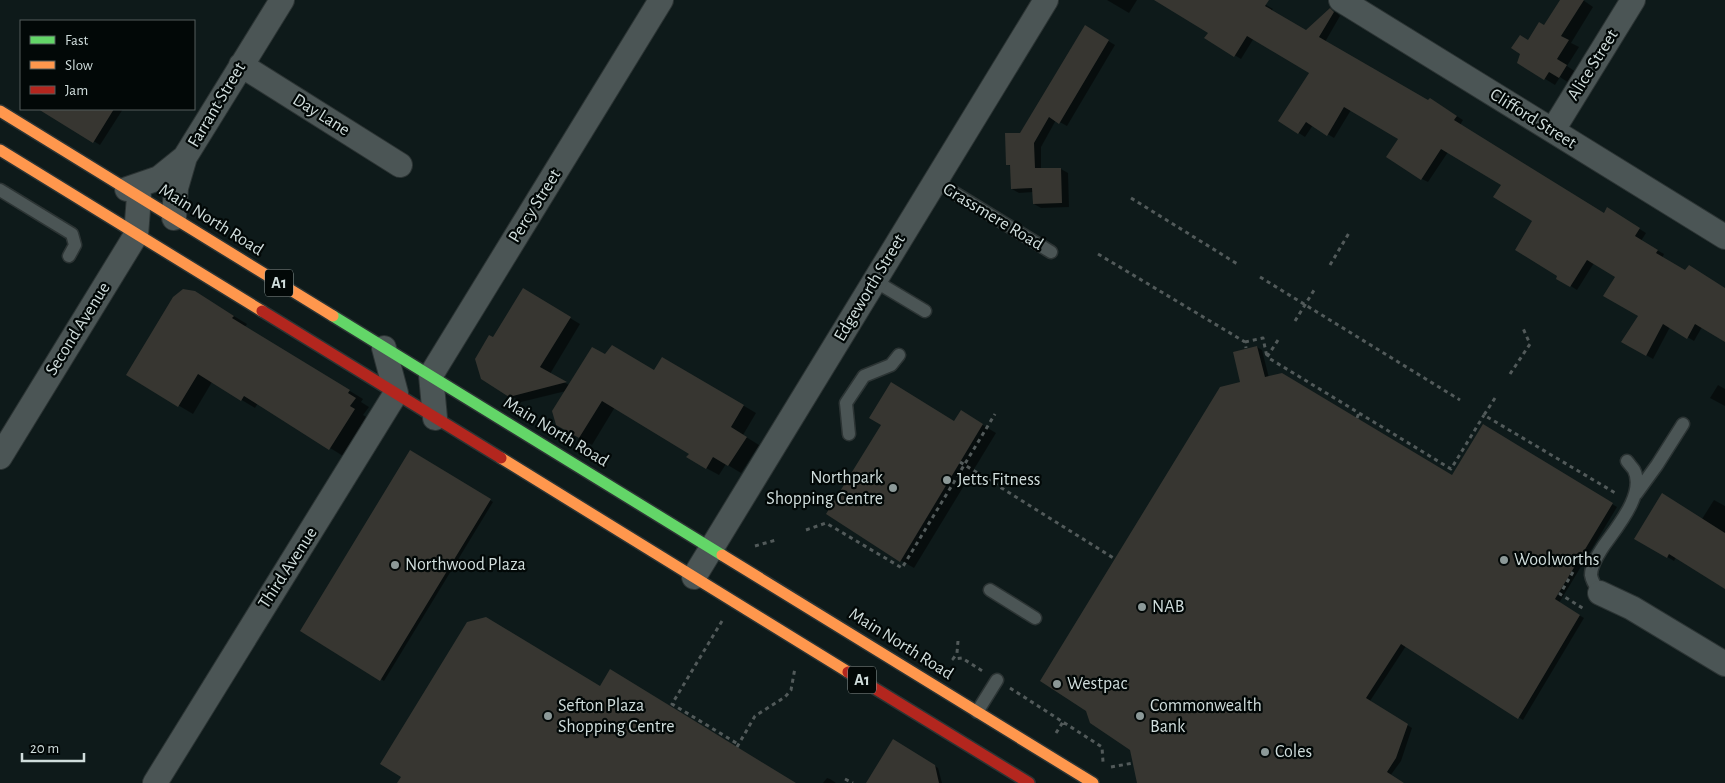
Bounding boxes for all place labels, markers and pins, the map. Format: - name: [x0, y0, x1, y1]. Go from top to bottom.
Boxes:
- place label: Northpark Shopping Centre: [766, 469, 884, 508]
- place label: Jetts Fitness: [957, 471, 1040, 489]
- marker: Jetts Fitness: [941, 474, 953, 486]
- marker: Northpark Shopping Centre: [887, 482, 899, 494]
- place label: Woolworths: [1514, 551, 1600, 569]
- marker: Woolworths: [1498, 554, 1510, 566]
- place label: Northwood Plaza: [405, 556, 526, 574]
- marker: Northwood Plaza: [389, 559, 401, 571]
- place label: NAB: [1152, 598, 1184, 616]
- marker: NAB: [1136, 601, 1148, 613]
- place label: Westpac: [1067, 675, 1127, 693]
- marker: Westpac: [1051, 678, 1063, 690]
- place label: Sefton Plaza Shopping Centre: [558, 697, 675, 736]
- place label: Commonwealth Bank: [1150, 697, 1262, 736]
- marker: Sefton Plaza Shopping Centre: [542, 710, 554, 722]
- marker: Commonwealth Bank: [1134, 710, 1146, 722]
- place label: Coles: [1275, 743, 1312, 761]
- marker: Coles: [1259, 746, 1271, 758]

